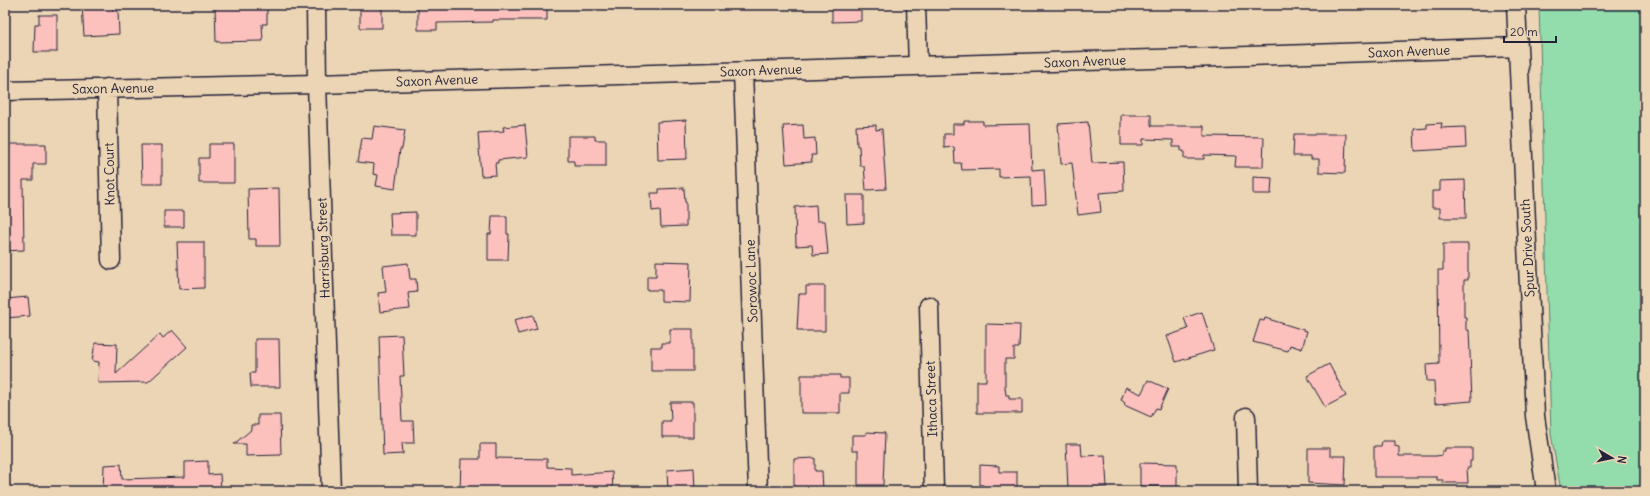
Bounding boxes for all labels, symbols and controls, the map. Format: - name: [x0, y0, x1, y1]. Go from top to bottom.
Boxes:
- scale bar: [1504, 18, 1556, 44]
- text: 20 m: [1510, 24, 1538, 39]
- street label: Saxon Avenue: [1368, 42, 1450, 61]
- street label: Saxon Avenue: [1044, 52, 1126, 71]
- street label: Saxon Avenue: [720, 61, 802, 80]
- street label: Saxon Avenue: [396, 71, 478, 90]
- street label: Saxon Avenue: [72, 79, 154, 98]
- street label: Knot Court: [100, 142, 119, 206]
- street label: Harrisburg Street: [313, 197, 334, 299]
- street label: Spur Drive South: [1516, 198, 1539, 298]
- street label: Sorowoc Lane: [742, 239, 761, 323]
- street label: Ithaca Street: [922, 360, 941, 437]
- north arrow: [1592, 438, 1632, 478]
- text: N: [1614, 455, 1629, 464]

